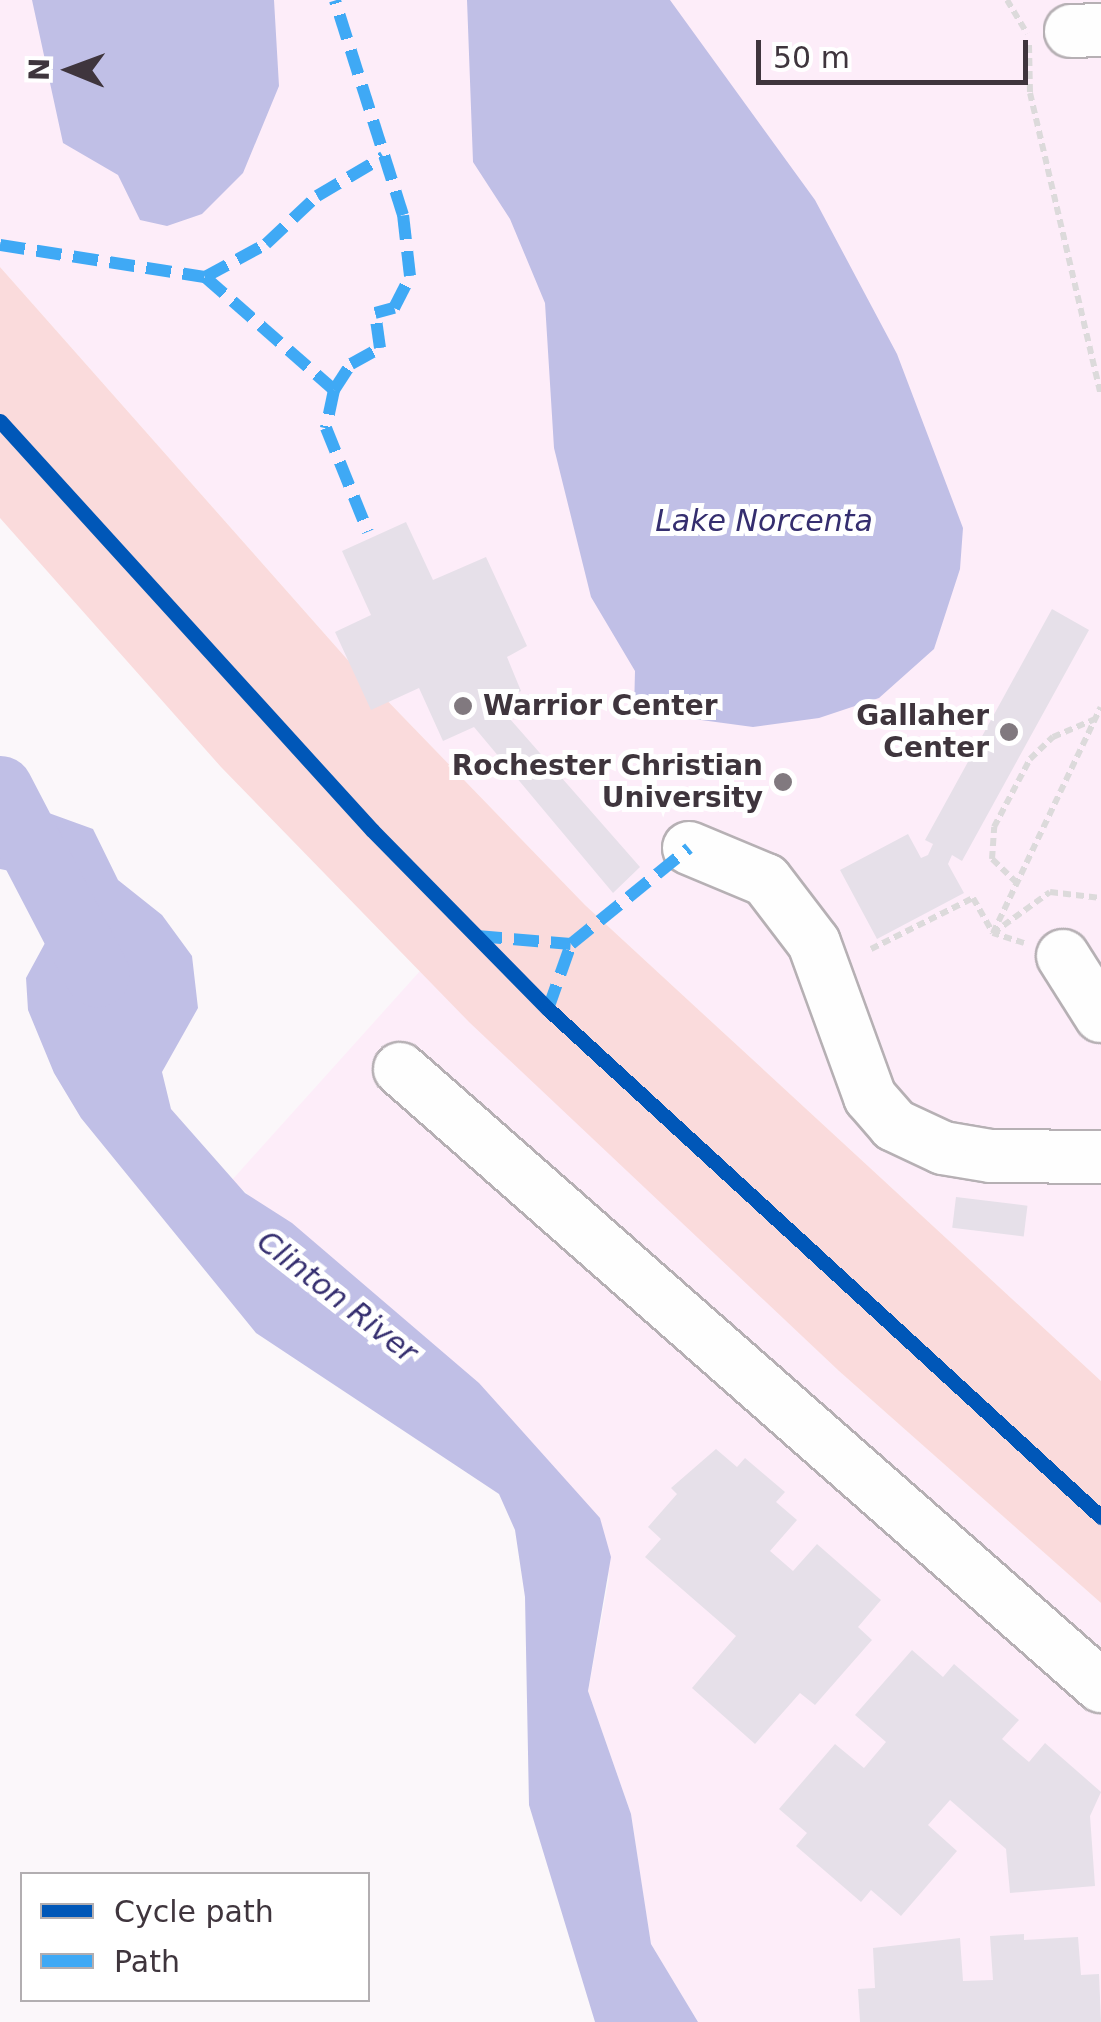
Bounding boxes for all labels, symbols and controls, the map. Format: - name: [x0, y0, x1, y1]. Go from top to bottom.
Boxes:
- north arrow: [20, 20, 120, 120]
- scale bar: [761, 20, 1034, 82]
- text: 50 m: [773, 40, 850, 75]
- text: N: [23, 57, 56, 81]
- water label: Lake Norcenta: [655, 503, 873, 539]
- place label: Warrior Center: [483, 689, 717, 723]
- marker: Warrior Center: [452, 695, 474, 717]
- place label: Gallaher Center: [856, 699, 989, 765]
- marker: Gallaher Center: [998, 721, 1020, 743]
- place label: Rochester Christian University: [452, 749, 763, 815]
- marker: Rochester Christian University: [772, 771, 794, 793]
- water label: Clinton River: [250, 1223, 424, 1371]
- legend: [20, 1872, 370, 2002]
- text: Cycle path: [114, 1894, 274, 1929]
- text: Path: [114, 1944, 180, 1979]

